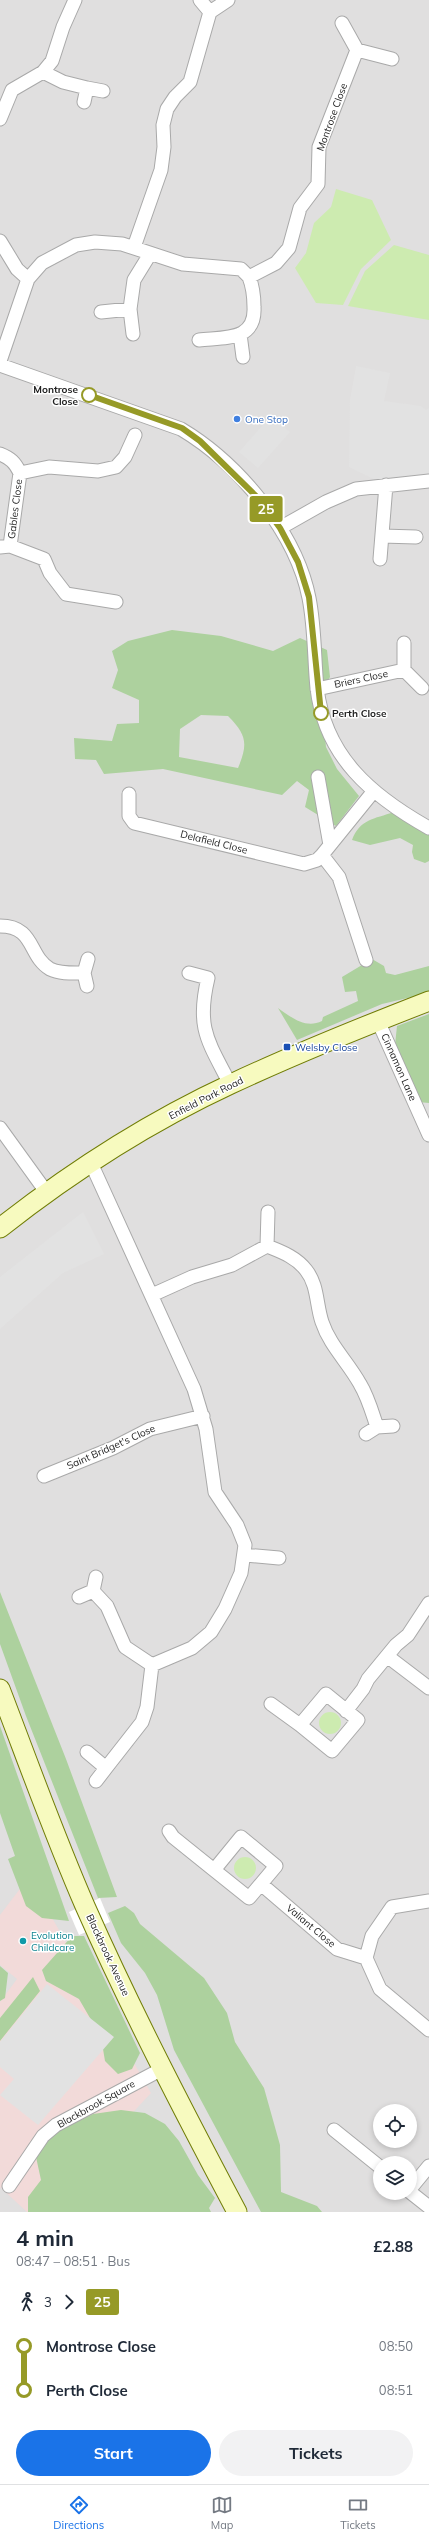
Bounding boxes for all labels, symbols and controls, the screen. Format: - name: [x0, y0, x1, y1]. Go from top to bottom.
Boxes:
- street label: Montrose Close: [314, 81, 350, 153]
- place label: Montrose Close: [33, 383, 79, 408]
- marker: Montrose Close: [81, 387, 97, 403]
- place label: One Stop: [245, 413, 288, 426]
- marker: One Stop: [232, 414, 242, 424]
- street label: Gables Close: [5, 478, 25, 540]
- line badge: 25: [248, 496, 284, 522]
- text: 25: [258, 500, 274, 518]
- street label: Briers Close: [333, 667, 389, 691]
- marker: Perth Close: [313, 705, 329, 721]
- place label: Perth Close: [332, 707, 387, 720]
- street label: Delafield Close: [179, 827, 249, 857]
- street label: Cinnamon Lane: [378, 1031, 420, 1103]
- place label: Welsby Close: [295, 1041, 358, 1054]
- marker: Welsby Close: [282, 1042, 292, 1052]
- street label: Enfield Park Road: [166, 1074, 246, 1122]
- street label: Saint Bridget's Close: [65, 1422, 157, 1472]
- street label: Valiant Close: [284, 1902, 338, 1950]
- street label: Blackbrook Avenue: [83, 1912, 133, 1998]
- place label: Evolution Childcare: [31, 1929, 74, 1954]
- marker: Evolution Childcare: [18, 1936, 28, 1946]
- street label: Blackbrook Square: [55, 2077, 137, 2131]
- map controls: [373, 2104, 417, 2200]
- button: locate: [373, 2104, 417, 2148]
- button: layers: [373, 2156, 417, 2200]
- text: 4 min: [16, 2224, 74, 2252]
- text: £2.88: [373, 2237, 413, 2256]
- text: 08:47 – 08:51 · Bus: [16, 2253, 130, 2269]
- icon: walk: [16, 2291, 38, 2313]
- icon: forward: [58, 2291, 80, 2313]
- text: 25: [94, 2293, 111, 2311]
- text: 3: [44, 2294, 52, 2310]
- text: Montrose Close: [46, 2337, 156, 2356]
- text: 08:50: [379, 2338, 413, 2354]
- text: Perth Close: [46, 2381, 128, 2400]
- text: 08:51: [379, 2382, 413, 2398]
- button: Start: [16, 2430, 211, 2476]
- button: Tickets: [219, 2430, 413, 2476]
- tab: Directions: [53, 2494, 104, 2532]
- tab: Map: [211, 2494, 233, 2532]
- tab: Tickets: [340, 2494, 376, 2532]

